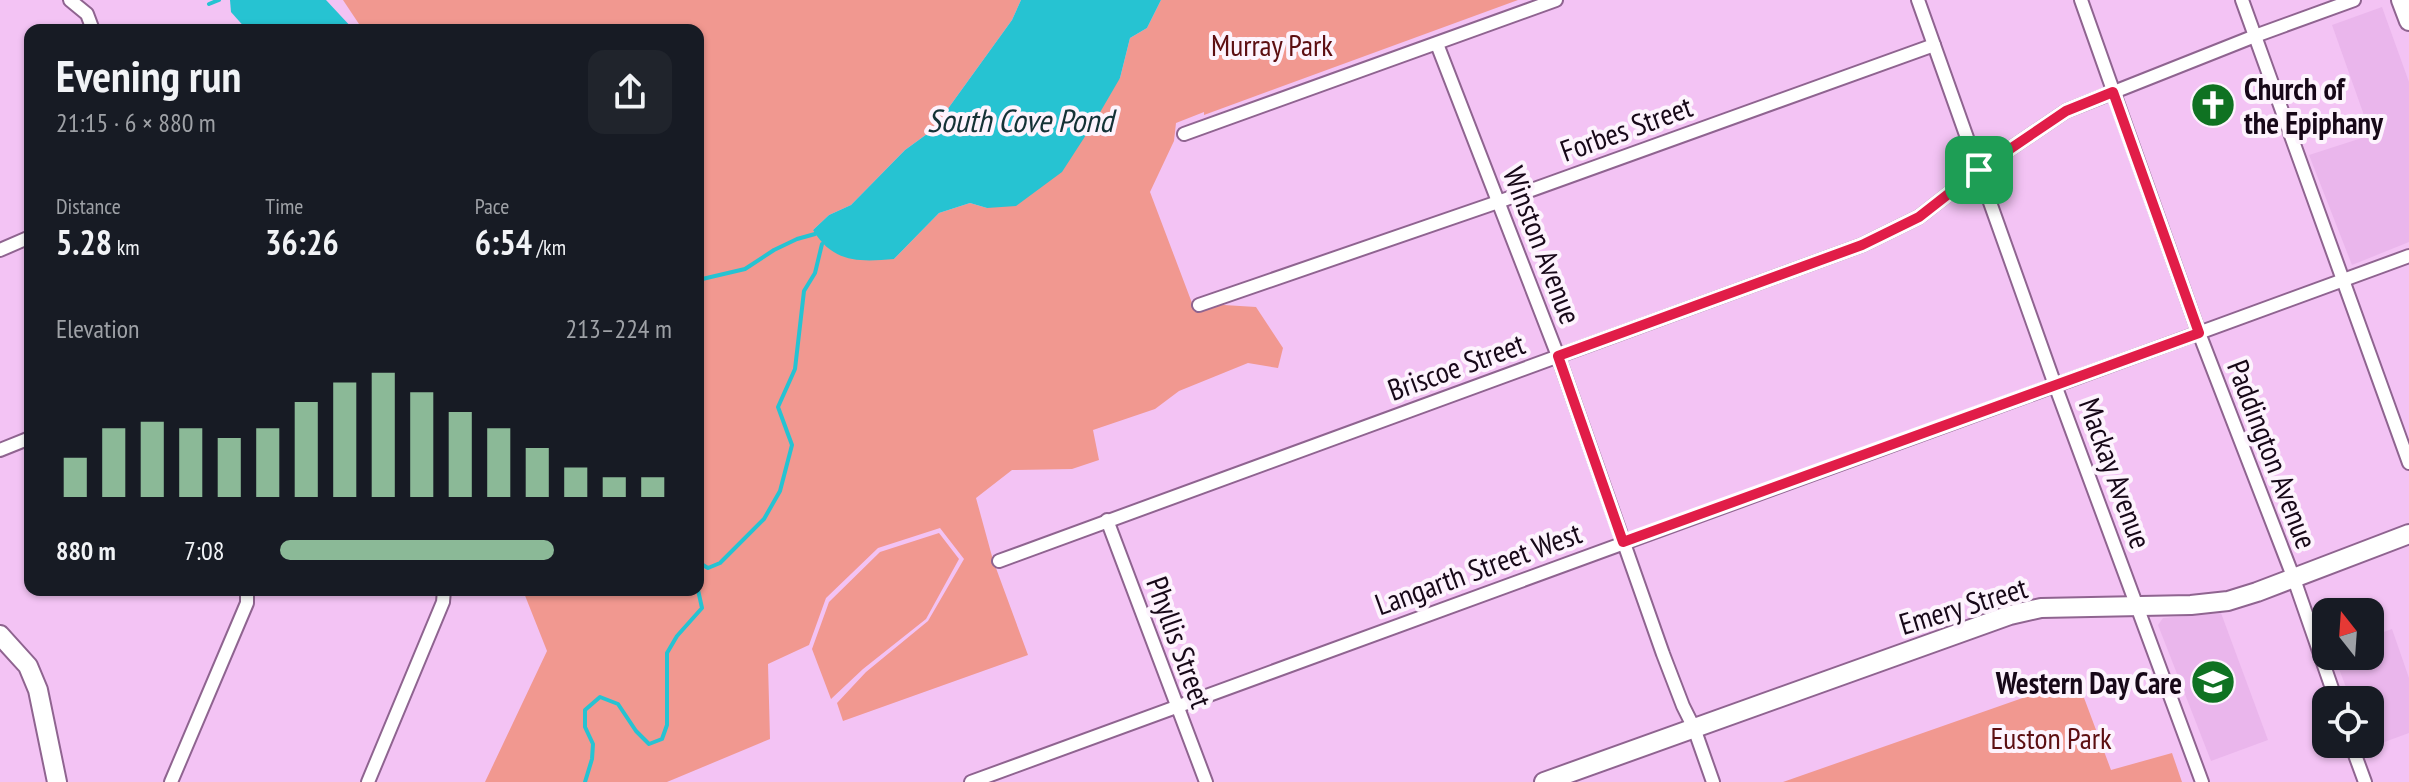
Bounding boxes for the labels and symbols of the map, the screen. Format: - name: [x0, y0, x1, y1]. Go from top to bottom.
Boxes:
- park label: Murray Park: [1211, 25, 1333, 64]
- place label: Church of the Epiphany: [2244, 69, 2384, 142]
- church icon: Church of the Epiphany: [2189, 81, 2237, 129]
- street label: Forbes Street: [1555, 86, 1698, 170]
- water label: South Cove Pond: [927, 99, 1117, 141]
- pin: [1945, 136, 2013, 204]
- street label: Winston Avenue: [1495, 161, 1591, 329]
- street label: Briscoe Street: [1382, 323, 1531, 409]
- street label: Paddington Avenue: [2219, 354, 2327, 554]
- street label: Mackay Avenue: [2071, 392, 2161, 554]
- street label: Langarth Street West: [1369, 512, 1587, 623]
- street label: Emery Street: [1894, 567, 2032, 643]
- street label: Phyllis Street: [1138, 571, 1222, 714]
- north arrow: [2312, 598, 2384, 670]
- school or university icon: Western Day Care: [2189, 658, 2237, 706]
- place label: Western Day Care: [1995, 663, 2182, 702]
- park label: Euston Park: [1990, 718, 2112, 757]

